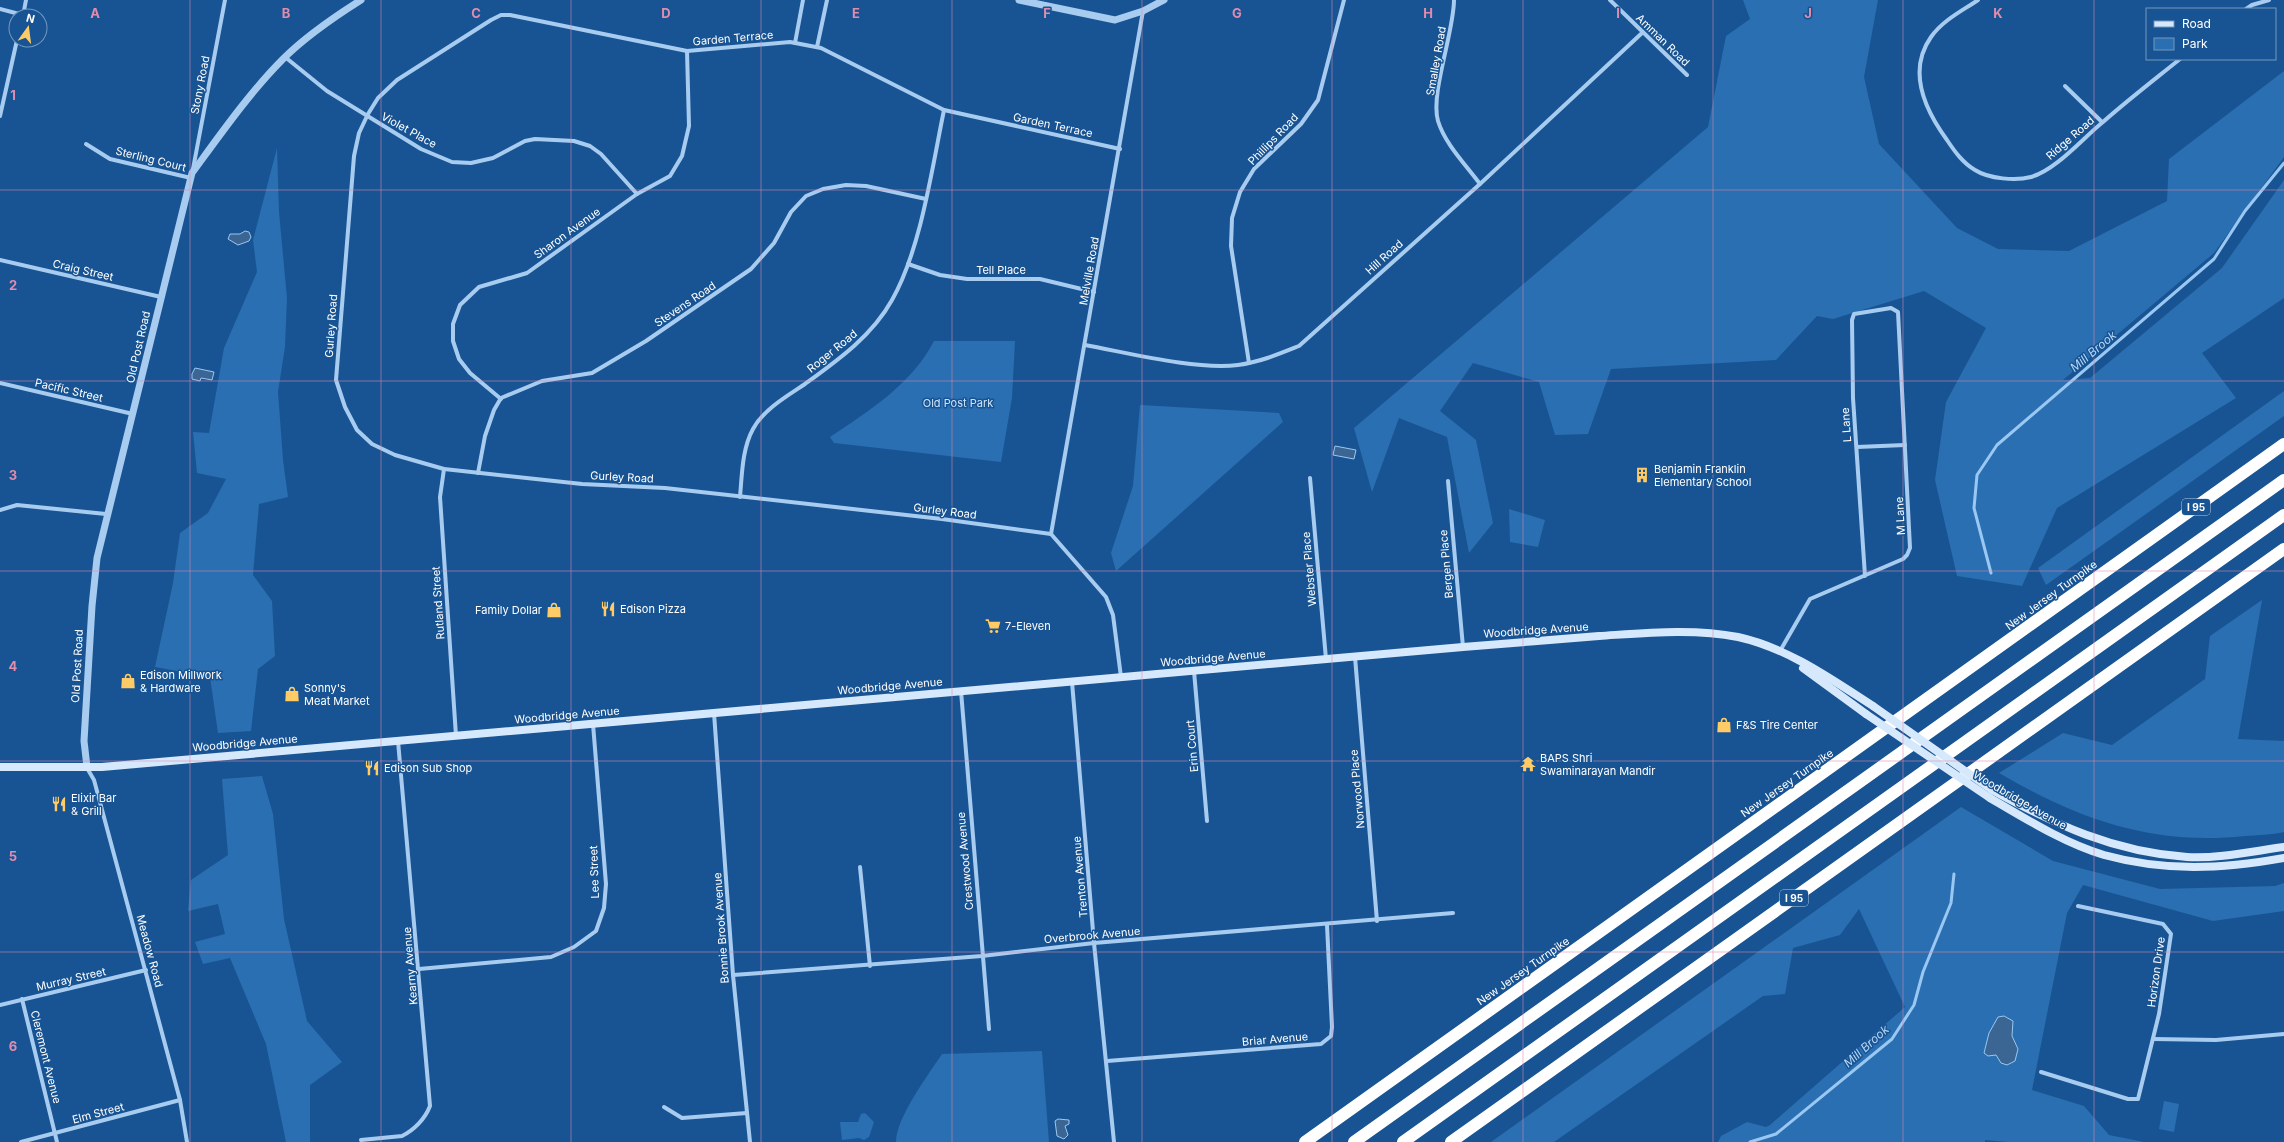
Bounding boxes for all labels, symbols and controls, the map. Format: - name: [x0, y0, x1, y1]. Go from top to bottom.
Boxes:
- text: A: [90, 5, 100, 21]
- text: B: [282, 5, 291, 21]
- text: C: [471, 5, 481, 21]
- text: D: [661, 5, 671, 21]
- text: E: [852, 5, 860, 21]
- text: F: [1043, 5, 1051, 21]
- text: G: [1232, 5, 1242, 21]
- text: H: [1423, 5, 1433, 21]
- text: I: [1616, 5, 1620, 21]
- text: J: [1804, 5, 1812, 21]
- text: K: [1993, 5, 2003, 21]
- north arrow: [8, 8, 48, 48]
- legend: [2146, 8, 2276, 60]
- text: N: [25, 10, 36, 26]
- street label: Amman Road: [1633, 11, 1693, 69]
- text: Road: [2182, 16, 2211, 31]
- street label: Smalley Road: [1423, 25, 1449, 97]
- street label: Garden Terrace: [692, 27, 774, 49]
- text: Park: [2182, 36, 2208, 51]
- street label: Stony Road: [187, 55, 213, 115]
- text: 1: [10, 87, 16, 103]
- street label: Violet Place: [379, 109, 439, 151]
- street label: Garden Terrace: [1012, 110, 1094, 140]
- street label: Phillips Road: [1245, 110, 1301, 168]
- street label: Ridge Road: [2043, 113, 2097, 163]
- street label: Sterling Court: [114, 143, 188, 175]
- street label: Sharon Avenue: [531, 204, 603, 262]
- street label: Melville Road: [1076, 236, 1102, 306]
- street label: Hill Road: [1362, 236, 1406, 278]
- street label: Craig Street: [51, 256, 115, 284]
- street label: Tell Place: [976, 263, 1026, 277]
- text: 2: [9, 277, 17, 293]
- street label: Stevens Road: [652, 278, 718, 330]
- street label: Gurley Road: [322, 294, 340, 358]
- street label: Old Post Road: [123, 310, 153, 384]
- street label: Roger Road: [804, 327, 860, 375]
- water label: Mill Brook: [2067, 327, 2120, 375]
- street label: Pacific Street: [34, 375, 105, 405]
- park label: Old Post Park: [923, 396, 993, 410]
- street label: L Lane: [1838, 407, 1854, 443]
- place label: Benjamin Franklin Elementary School: [1654, 462, 1751, 489]
- building icon: Benjamin Franklin Elementary School: [1633, 466, 1651, 484]
- text: 3: [9, 467, 17, 483]
- street label: Gurley Road: [590, 468, 654, 486]
- street label: M Lane: [1892, 496, 1908, 536]
- road number: I 95: [2182, 499, 2210, 515]
- street label: Gurley Road: [913, 500, 977, 522]
- street label: Bergen Place: [1436, 529, 1456, 599]
- street label: Webster Place: [1299, 531, 1319, 607]
- street label: New Jersey Turnpike: [2002, 557, 2100, 633]
- street label: Rutland Street: [428, 566, 448, 640]
- restaurant icon: Edison Pizza: [599, 600, 617, 618]
- shop icon: Family Dollar: [545, 601, 563, 619]
- place label: Edison Pizza: [620, 602, 686, 616]
- place label: Family Dollar: [475, 603, 542, 617]
- supermarket icon: 7-Eleven: [984, 617, 1002, 635]
- place label: 7-Eleven: [1005, 619, 1051, 633]
- street label: Woodbridge Avenue: [1483, 619, 1589, 641]
- street label: Old Post Road: [68, 629, 86, 703]
- street label: Woodbridge Avenue: [1160, 646, 1266, 670]
- text: 4: [9, 658, 18, 674]
- place label: Edison Millwork & Hardware: [140, 668, 222, 695]
- shop icon: Edison Millwork & Hardware: [119, 672, 137, 690]
- street label: Woodbridge Avenue: [837, 674, 943, 698]
- place label: Sonny's Meat Market: [304, 681, 370, 708]
- shop icon: Sonny's Meat Market: [283, 685, 301, 703]
- street label: Woodbridge Avenue: [514, 703, 620, 727]
- shop icon: F&S Tire Center: [1715, 716, 1733, 734]
- place label: F&S Tire Center: [1736, 718, 1818, 732]
- street label: Erin Court: [1183, 719, 1201, 773]
- street label: Woodbridge Avenue: [192, 731, 298, 755]
- street label: New Jersey Turnpike: [1738, 746, 1836, 820]
- street label: Norwood Place: [1347, 749, 1367, 829]
- place label: BAPS Shri Swaminarayan Mandir: [1540, 751, 1655, 778]
- temple icon: BAPS Shri Swaminarayan Mandir: [1519, 755, 1537, 773]
- restaurant icon: Edison Sub Shop: [363, 759, 381, 777]
- place label: Edison Sub Shop: [384, 761, 473, 775]
- street label: Woodbridge Avenue: [1971, 768, 2069, 832]
- place label: Elixir Bar & Grill: [71, 791, 116, 818]
- restaurant icon: Elixir Bar & Grill: [50, 795, 68, 813]
- street label: Crestwood Avenue: [954, 811, 976, 911]
- street label: Trenton Avenue: [1069, 836, 1091, 918]
- street label: Lee Street: [586, 845, 602, 899]
- text: 5: [9, 848, 17, 864]
- street label: Bonnie Brook Avenue: [710, 872, 732, 984]
- road number: I 95: [1780, 890, 1808, 906]
- street label: Meadow Road: [134, 913, 166, 989]
- street label: Overbrook Avenue: [1043, 924, 1141, 946]
- street label: Kearny Avenue: [400, 926, 420, 1006]
- street label: New Jersey Turnpike: [1474, 934, 1572, 1008]
- street label: Horizon Drive: [2144, 936, 2168, 1008]
- street label: Murray Street: [35, 964, 108, 994]
- street label: Cleremont Avenue: [28, 1009, 64, 1105]
- water label: Mill Brook: [1840, 1021, 1892, 1070]
- street label: Briar Avenue: [1241, 1029, 1309, 1049]
- text: 6: [9, 1038, 17, 1054]
- street label: Elm Street: [71, 1099, 126, 1127]

